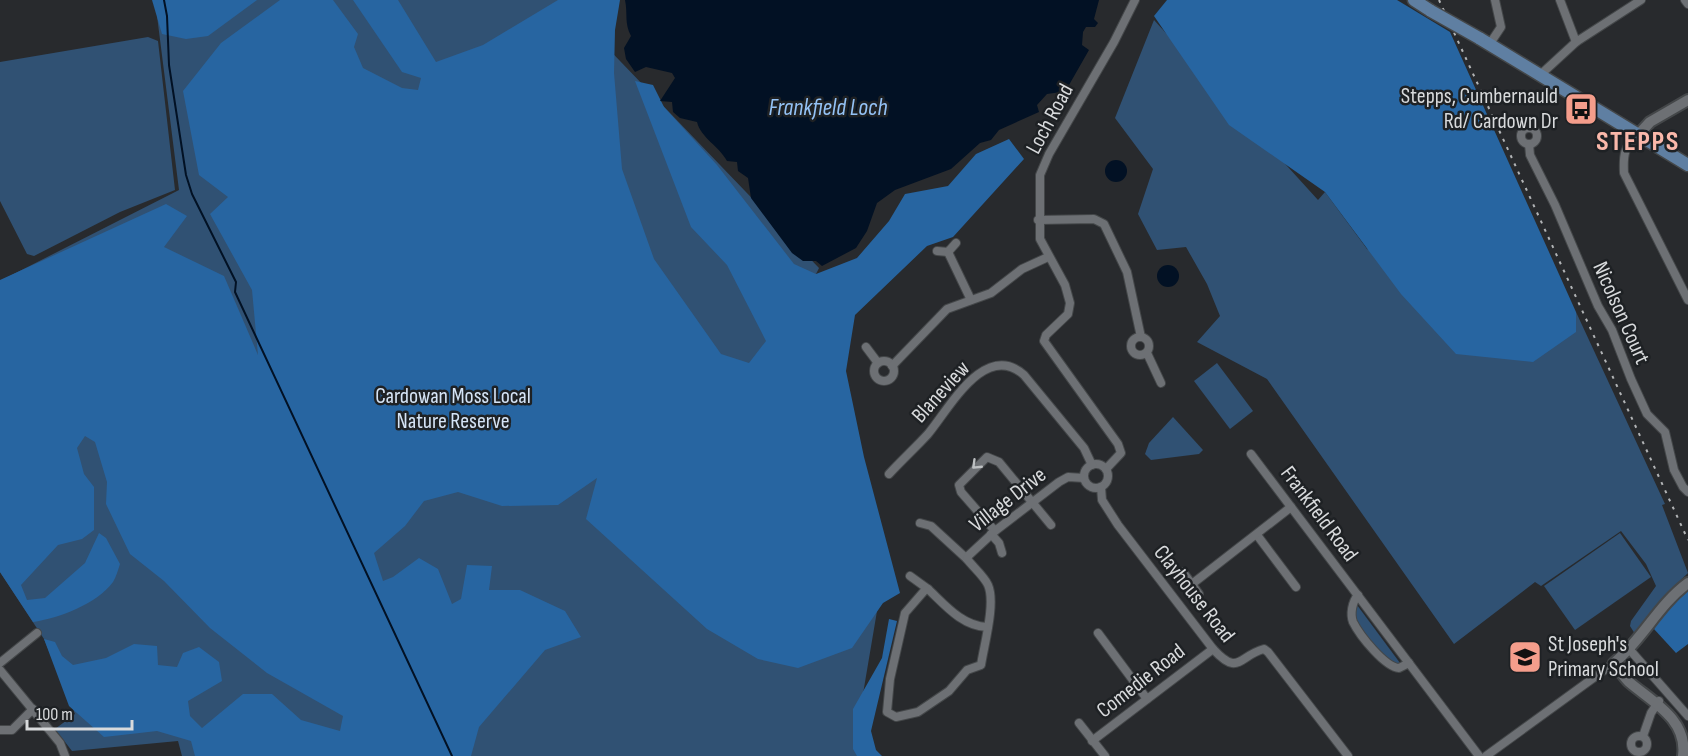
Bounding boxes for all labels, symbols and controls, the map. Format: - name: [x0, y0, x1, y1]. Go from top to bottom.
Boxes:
- street label: Loch Road: [1020, 79, 1080, 159]
- place label: Stepps, Cumbernauld Rd/ Cardown Dr: [1401, 83, 1558, 135]
- bus stop icon: Stepps, Cumbernauld Rd/ Cardown Dr: [1563, 91, 1599, 127]
- water label: Frankfield Loch: [769, 93, 887, 122]
- district label: STEPPS: [1596, 125, 1680, 158]
- street label: Nicolson Court: [1586, 258, 1656, 369]
- street label: Blaneview: [906, 355, 976, 429]
- park label: Cardowan Moss Local Nature Reserve: [375, 383, 531, 435]
- one-way arrow: [973, 458, 984, 469]
- street label: Frankfield Road: [1274, 461, 1364, 567]
- street label: Village Drive: [964, 462, 1052, 538]
- street label: Clayhouse Road: [1148, 540, 1240, 648]
- place label: St Joseph's Primary School: [1548, 631, 1659, 683]
- street label: Comedie Road: [1091, 638, 1191, 724]
- school or university icon: St Joseph's Primary School: [1507, 639, 1543, 675]
- scale bar: [27, 693, 132, 731]
- text: 100 m: [36, 704, 73, 725]

